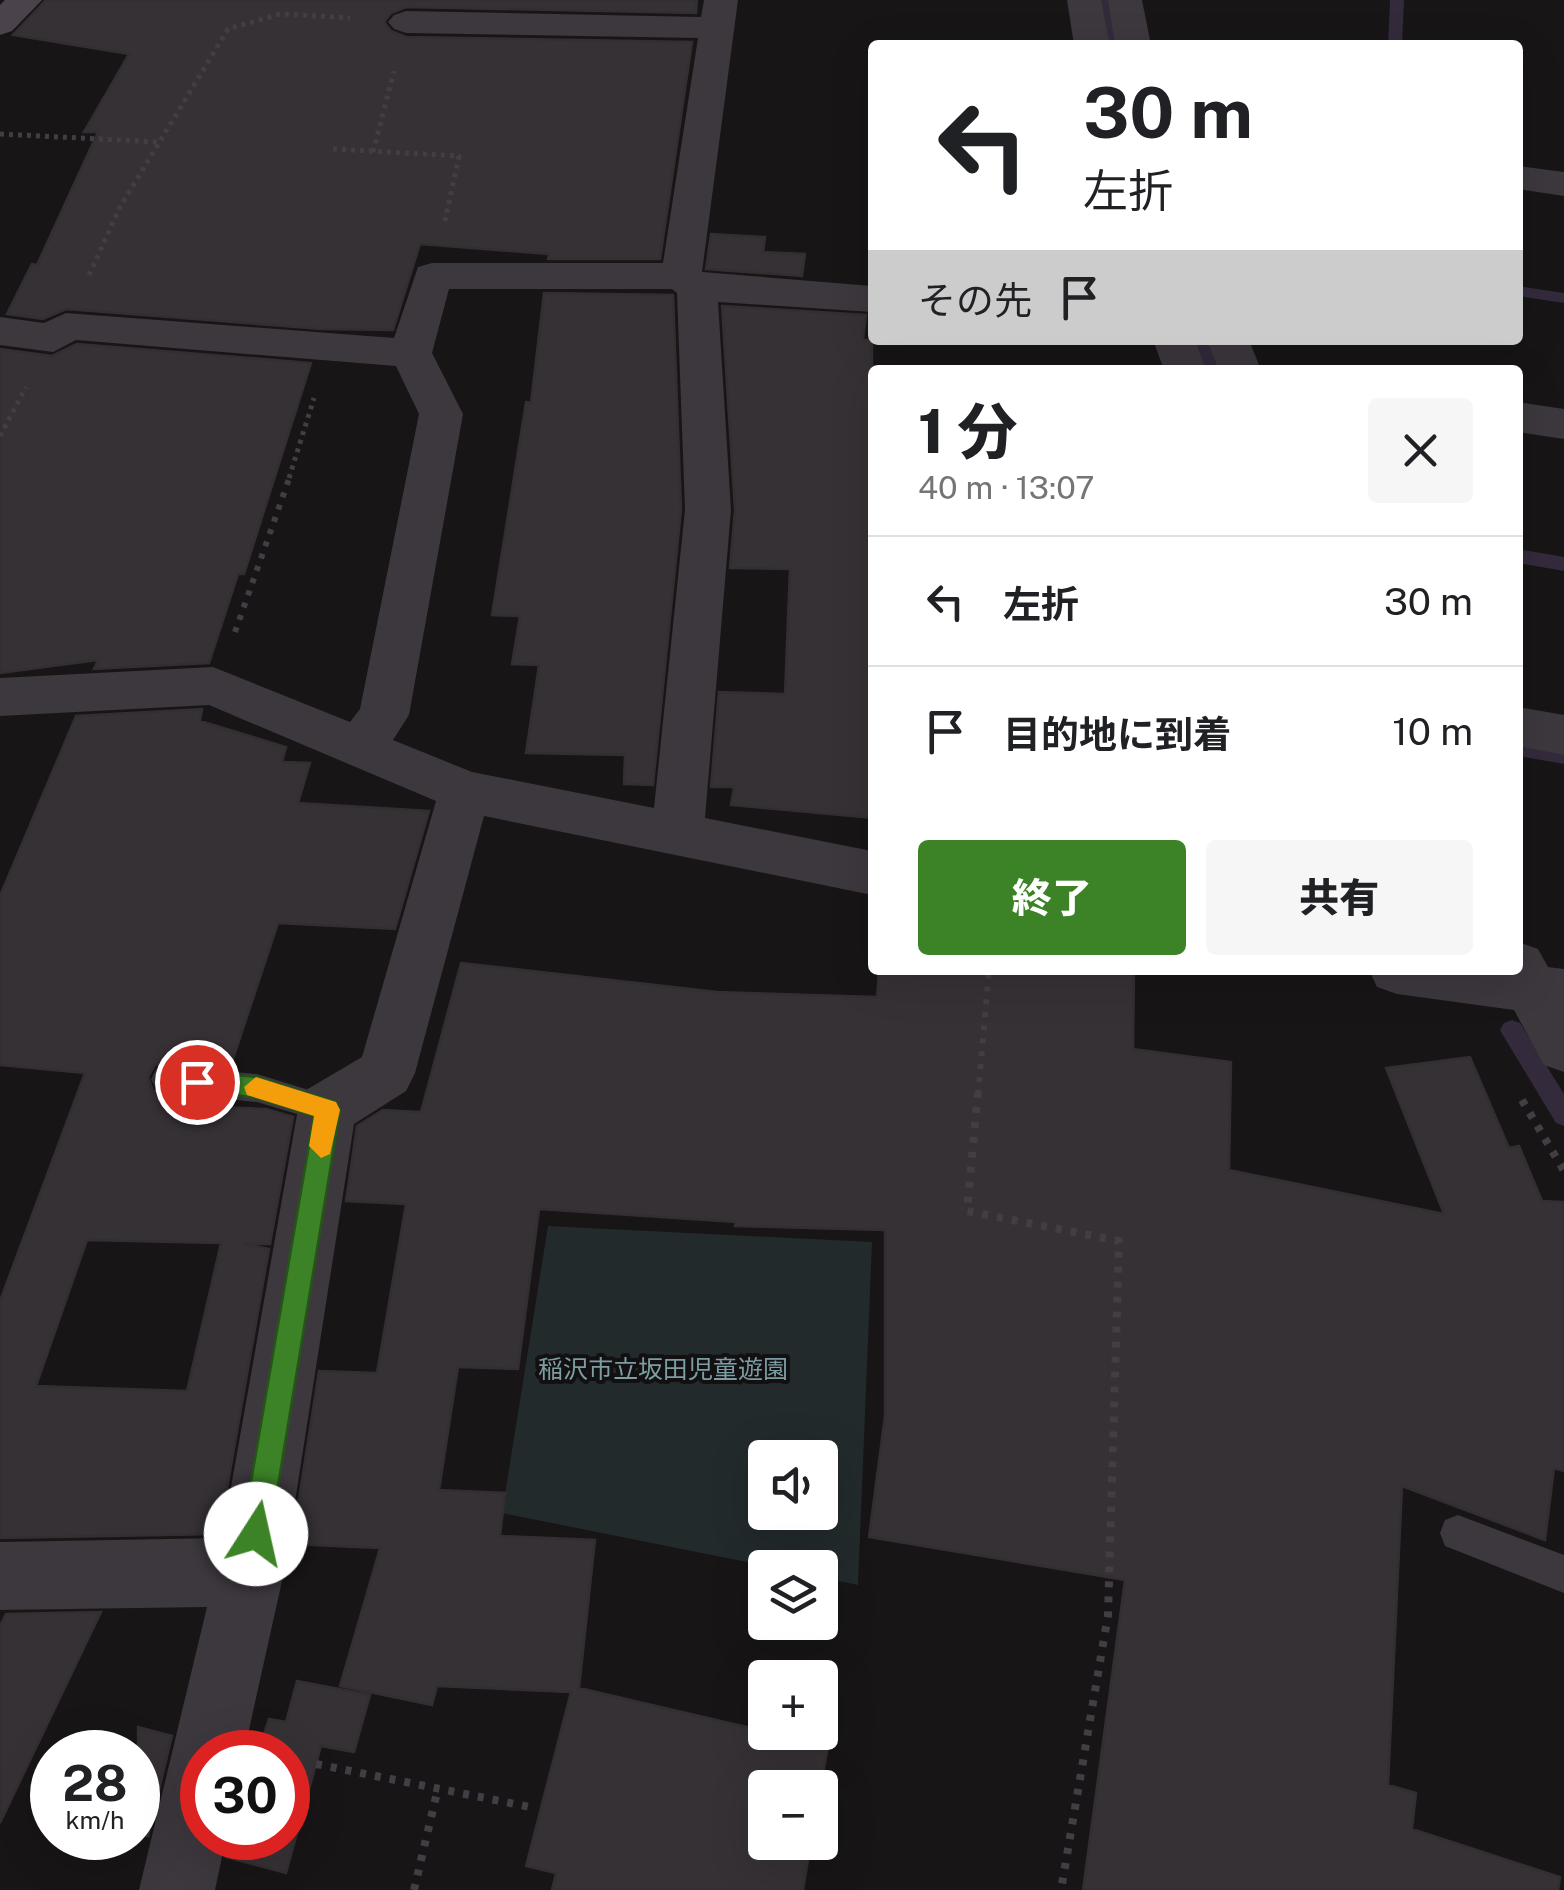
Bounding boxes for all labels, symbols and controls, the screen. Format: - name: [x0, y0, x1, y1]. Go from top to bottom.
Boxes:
- text: 30 m: [1083, 71, 1253, 154]
- icon: left: [918, 80, 1048, 210]
- text: 左折: [1083, 164, 1173, 217]
- icon: arrive: [1052, 270, 1107, 325]
- text: その先: [918, 278, 1032, 323]
- text: 1 分: [918, 396, 1017, 467]
- button: close: [1368, 398, 1473, 503]
- text: 40 m · 13:07: [918, 469, 1094, 506]
- icon: left: [918, 574, 973, 629]
- text: 30 m: [1384, 579, 1473, 624]
- text: 左折: [1003, 582, 1079, 627]
- icon: arrive: [918, 704, 973, 759]
- text: 10 m: [1392, 709, 1473, 754]
- text: 目的地に到着: [1003, 712, 1231, 757]
- button: 終了: [918, 840, 1186, 955]
- button: 共有: [1206, 840, 1473, 955]
- pin: [155, 1040, 240, 1125]
- icon: arrive: [170, 1055, 225, 1110]
- park label: 稲沢市立坂田児童遊園: [538, 1354, 788, 1384]
- map controls: [748, 1440, 838, 1860]
- button: sound: [748, 1440, 838, 1530]
- position arrow: [204, 1482, 308, 1586]
- button: layers: [748, 1550, 838, 1640]
- button: +: [748, 1660, 838, 1750]
- speed limit sign: 30: [180, 1730, 310, 1860]
- text: 28: [62, 1753, 128, 1812]
- button: −: [748, 1770, 838, 1860]
- text: km/h: [66, 1805, 124, 1835]

